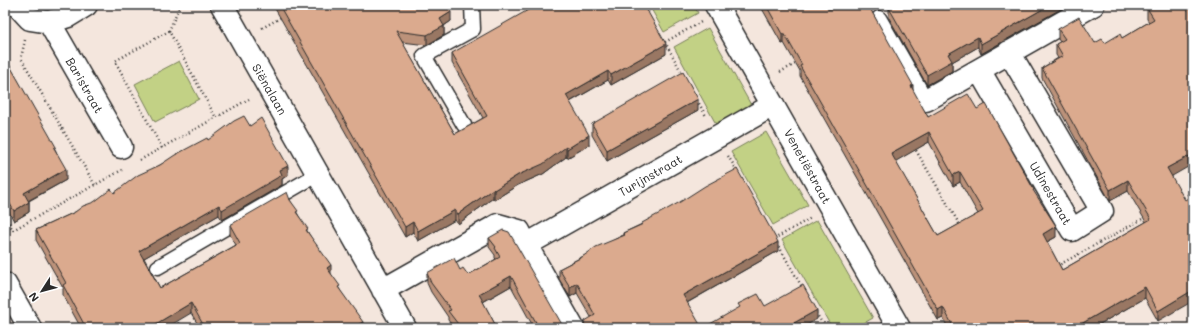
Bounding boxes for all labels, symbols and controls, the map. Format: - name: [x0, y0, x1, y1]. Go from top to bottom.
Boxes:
- street label: Baristraat: [63, 54, 107, 116]
- street label: Siënalaan: [249, 60, 291, 118]
- street label: Venetiëstraat: [781, 126, 835, 206]
- street label: Turijnstraat: [615, 150, 685, 200]
- street label: Udinestraat: [1026, 158, 1076, 228]
- north arrow: [22, 271, 62, 311]
- text: N: [25, 289, 42, 305]

